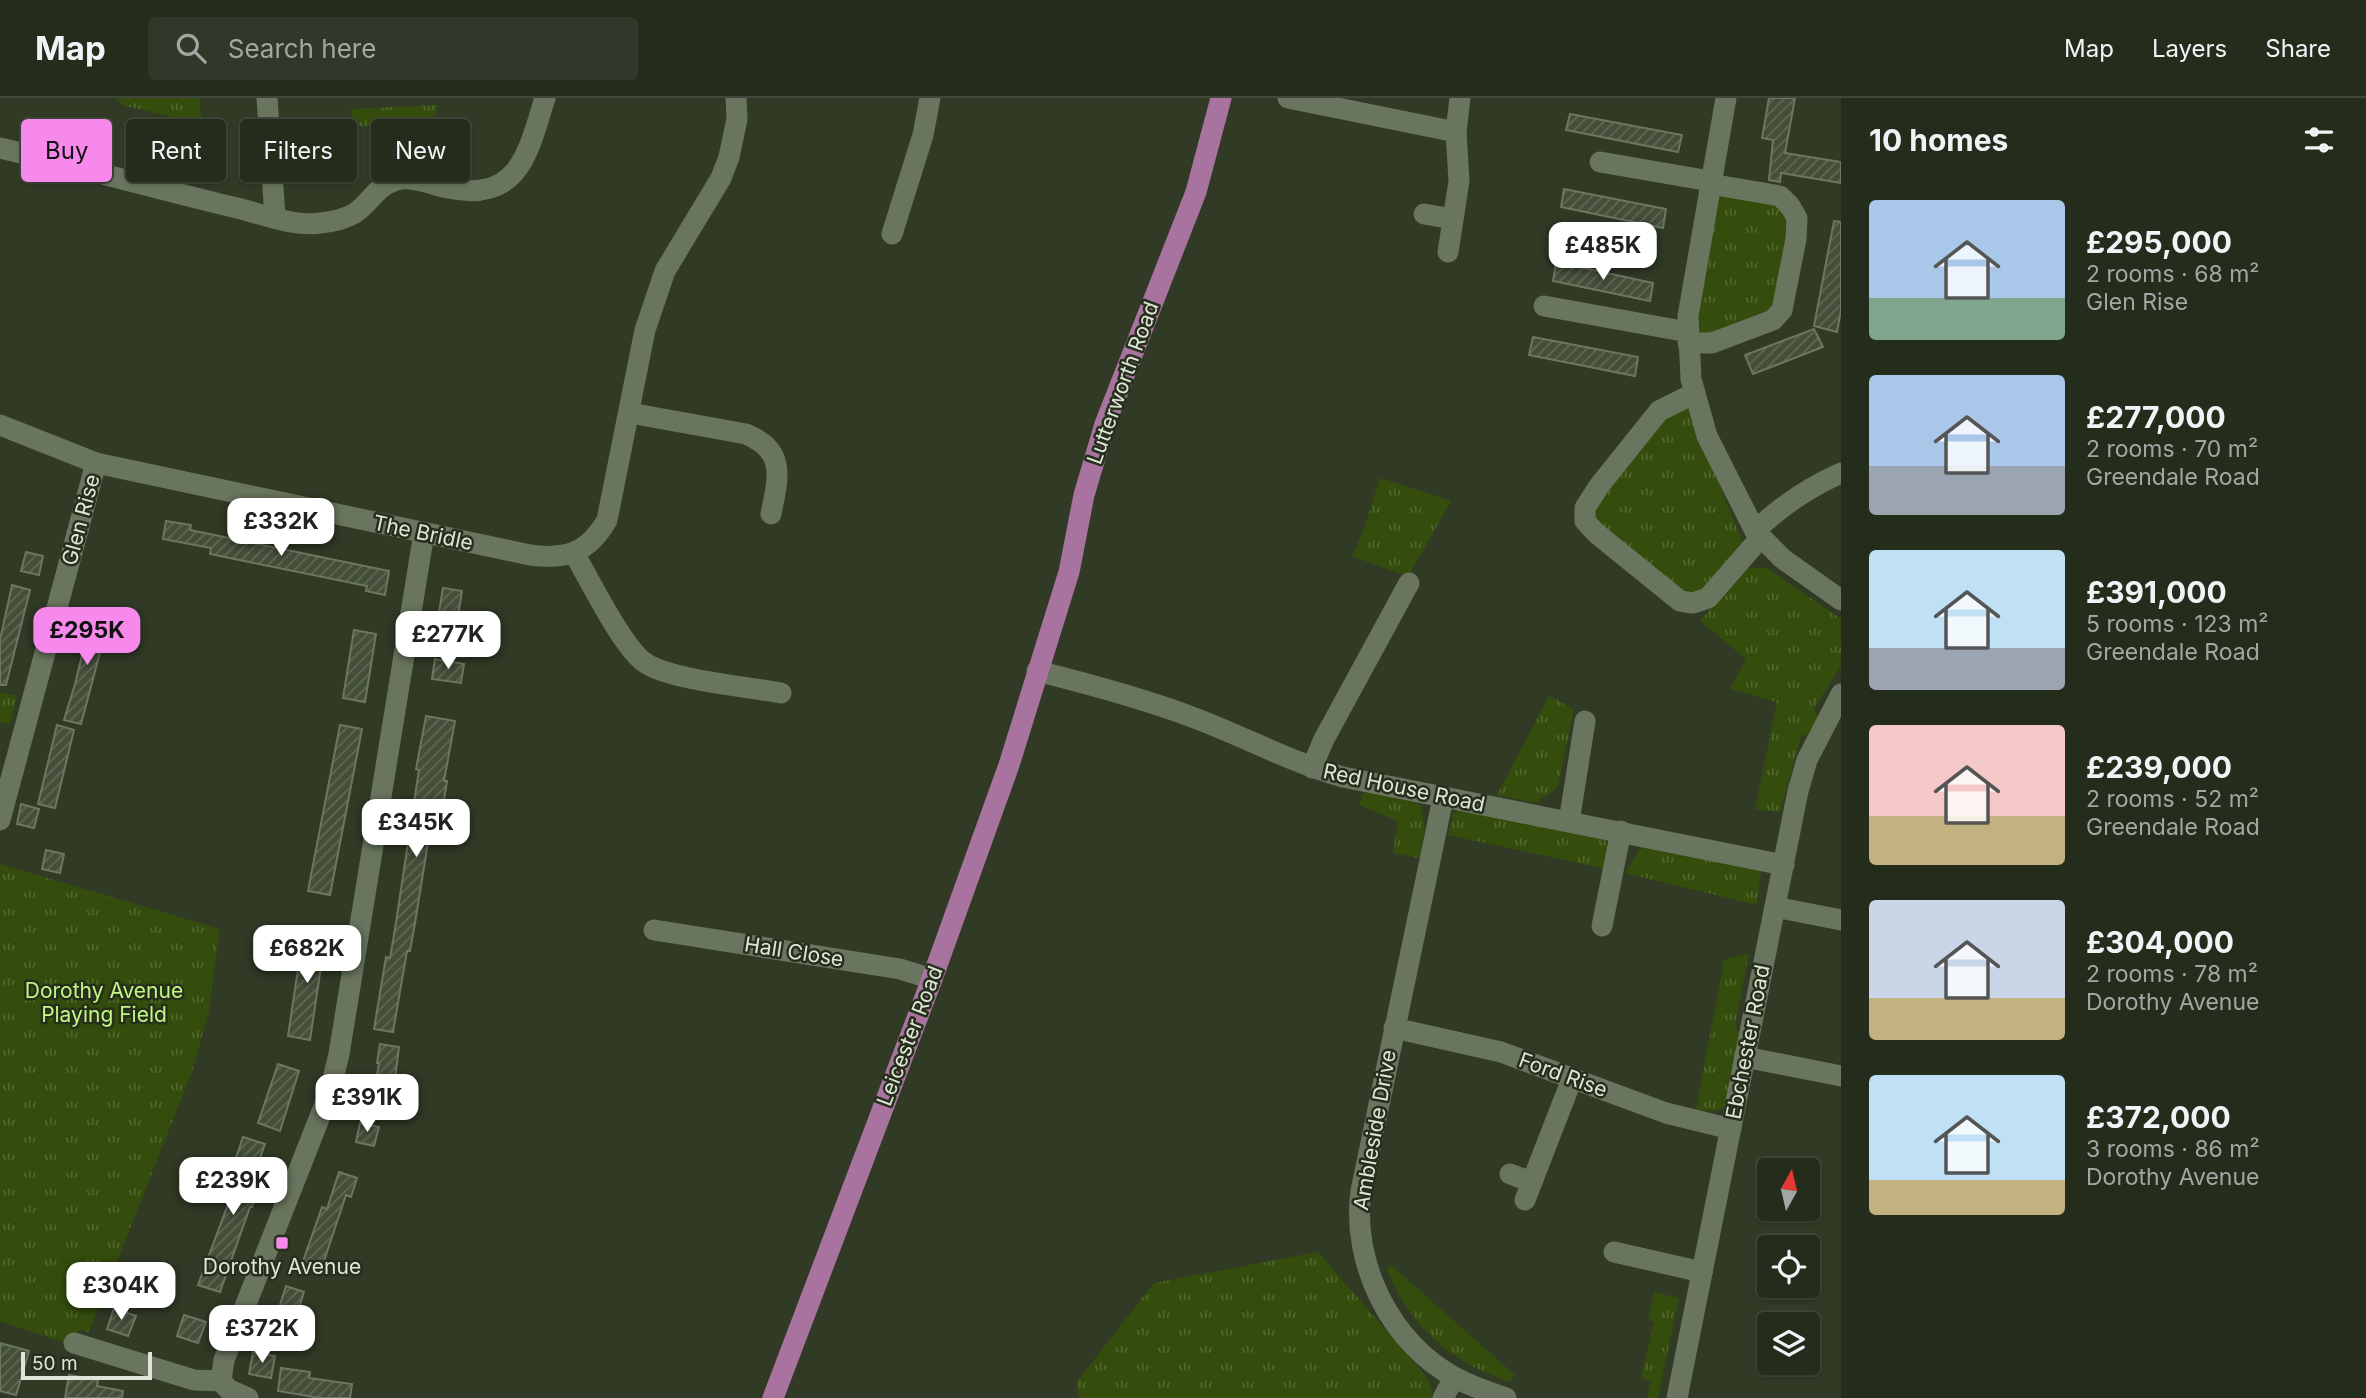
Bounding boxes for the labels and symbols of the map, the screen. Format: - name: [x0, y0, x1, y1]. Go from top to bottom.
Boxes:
- pin: £485K: [1554, 222, 1652, 282]
- street label: Lutterworth Road: [1082, 298, 1164, 468]
- street label: Glen Rise: [56, 472, 105, 568]
- pin: £332K: [232, 498, 330, 558]
- street label: The Bridle: [371, 510, 475, 555]
- pin: £295K: [38, 608, 136, 667]
- pin: £277K: [399, 612, 497, 671]
- street label: Red House Road: [1321, 758, 1487, 817]
- pin: £345K: [367, 800, 465, 859]
- pin: £682K: [258, 926, 356, 985]
- street label: Hall Close: [743, 931, 845, 972]
- street label: Leicester Road: [871, 962, 948, 1109]
- street label: Ebchester Road: [1720, 963, 1775, 1121]
- park label: Dorothy Avenue Playing Field: [25, 978, 183, 1027]
- street label: Ford Rise: [1515, 1047, 1611, 1102]
- street label: Ambleside Drive: [1348, 1048, 1401, 1212]
- pin: £391K: [318, 1074, 416, 1134]
- pin: £239K: [184, 1158, 282, 1217]
- north arrow: [1757, 1158, 1820, 1222]
- marker: Dorothy Avenue: [274, 1235, 290, 1251]
- place label: Dorothy Avenue: [203, 1254, 361, 1279]
- pin: £304K: [72, 1262, 170, 1322]
- pin: £372K: [213, 1306, 311, 1365]
- scale bar: [21, 1349, 152, 1381]

